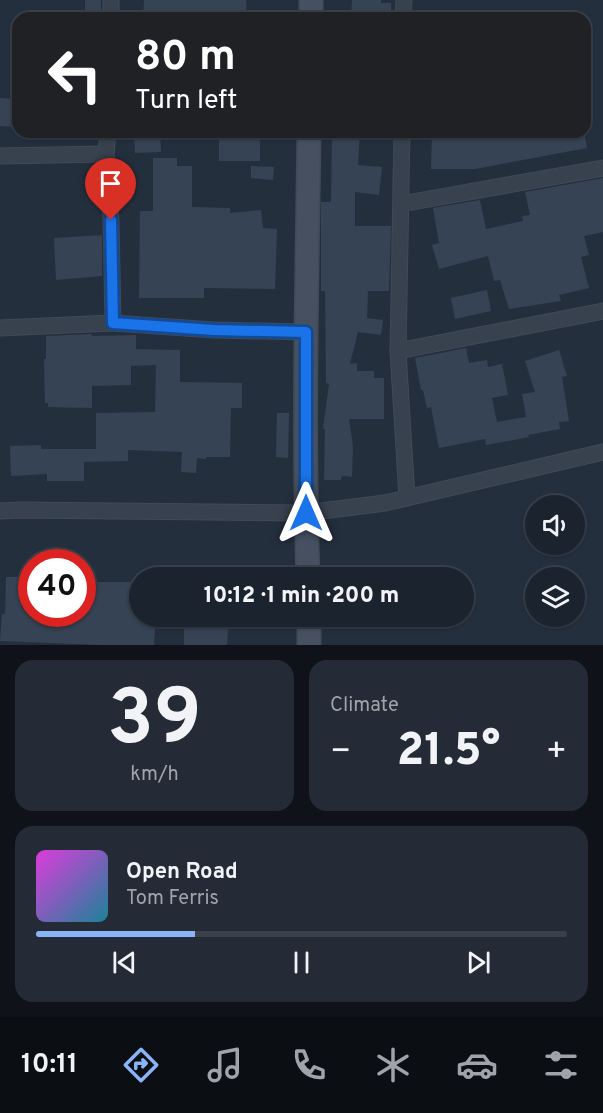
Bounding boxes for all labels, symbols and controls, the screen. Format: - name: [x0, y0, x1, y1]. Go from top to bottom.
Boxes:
- text: 80 m: [135, 32, 236, 85]
- icon: left: [36, 36, 114, 114]
- text: Turn left: [135, 84, 237, 118]
- pin: [85, 158, 136, 220]
- icon: arrive: [94, 167, 127, 200]
- position arrow: [274, 481, 338, 545]
- map controls: [525, 495, 585, 627]
- button: sound: [525, 495, 585, 555]
- speed limit sign: 40: [18, 549, 96, 627]
- button: layers: [525, 567, 585, 627]
- text: 10:12 · 1 min · 200 m: [204, 583, 399, 610]
- text: 39: [107, 673, 202, 772]
- text: Climate: [330, 693, 399, 719]
- text: 21.5°: [397, 724, 500, 781]
- text: −: [330, 732, 351, 774]
- text: +: [546, 732, 567, 774]
- text: km/h: [130, 762, 179, 788]
- text: Open Road: [126, 859, 238, 886]
- text: Tom Ferris: [126, 886, 219, 912]
- icon: previous: [108, 946, 141, 979]
- icon: pause: [285, 946, 318, 979]
- icon: next: [462, 946, 495, 979]
- icon: directions: [120, 1044, 162, 1086]
- icon: music: [204, 1044, 246, 1086]
- icon: phone: [288, 1044, 330, 1086]
- icon: climate: [372, 1044, 414, 1086]
- icon: car: [456, 1044, 498, 1086]
- icon: filters: [540, 1044, 582, 1086]
- text: 10:11: [21, 1048, 78, 1082]

